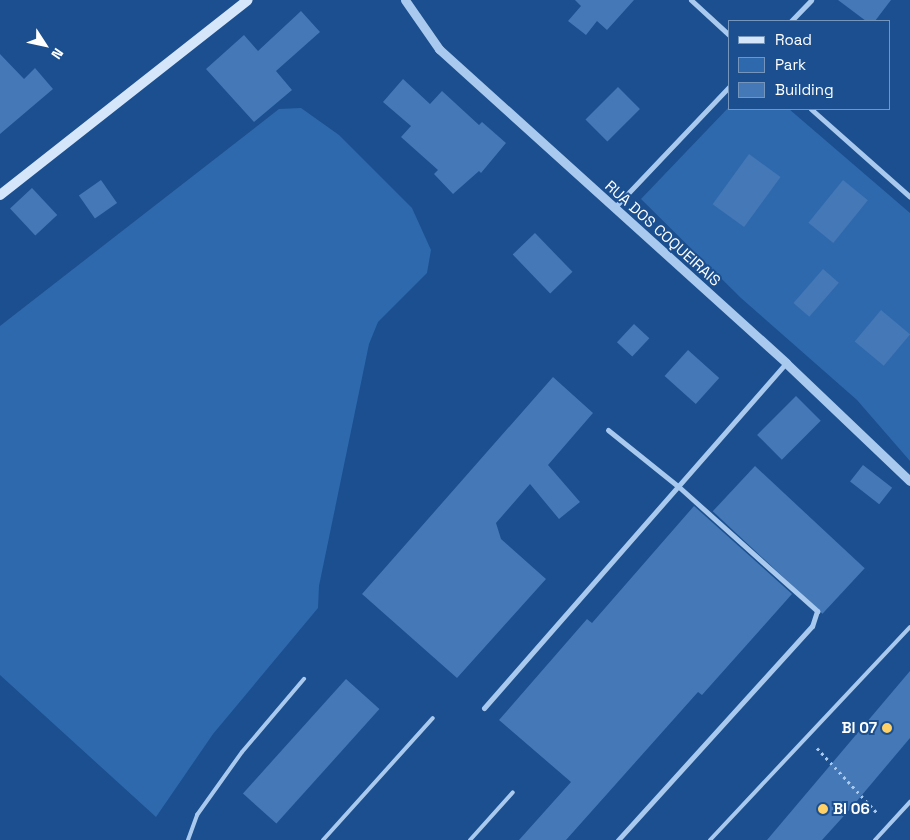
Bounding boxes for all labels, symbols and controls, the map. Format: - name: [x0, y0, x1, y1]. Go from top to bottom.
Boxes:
- north arrow: [20, 20, 70, 70]
- legend: [728, 20, 890, 110]
- text: Road: [775, 30, 812, 49]
- text: N: [47, 45, 67, 63]
- text: Park: [775, 55, 806, 74]
- text: Building: [775, 80, 834, 99]
- street label: RUA DOS COQUEIRAIS: [602, 176, 724, 290]
- place label: Bl 07: [842, 719, 877, 737]
- marker: Bl 07: [881, 722, 893, 734]
- place label: Bl 06: [833, 800, 870, 818]
- marker: Bl 06: [817, 803, 829, 815]

